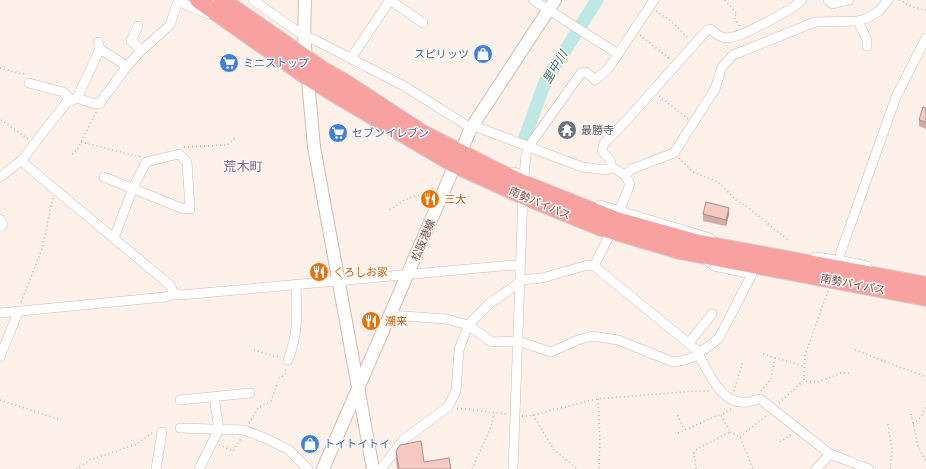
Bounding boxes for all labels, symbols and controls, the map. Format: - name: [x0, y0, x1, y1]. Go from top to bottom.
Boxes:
- shop icon: スピリッツ: [472, 43, 494, 65]
- water label: 里中川: [540, 46, 571, 86]
- place label: スピリッツ: [414, 48, 469, 60]
- supermarket icon: ミニストップ: [218, 52, 240, 74]
- place label: ミニストップ: [243, 57, 309, 69]
- temple icon: 最勝寺: [556, 119, 578, 141]
- supermarket icon: セブンイレブン: [327, 122, 349, 144]
- place label: 最勝寺: [581, 124, 614, 136]
- place label: セブンイレブン: [352, 127, 429, 139]
- district label: 荒木町: [223, 159, 263, 174]
- street label: 南勢バイパス: [507, 185, 573, 221]
- restaurant icon: 三大: [419, 188, 441, 210]
- place label: 三大: [444, 193, 466, 205]
- street label: 松阪港線: [409, 217, 437, 263]
- restaurant icon: くろしお家: [308, 261, 330, 283]
- place label: くろしお家: [333, 266, 388, 278]
- street label: 南勢バイパス: [820, 272, 886, 296]
- restaurant icon: 潮来: [360, 310, 382, 332]
- place label: 潮来: [385, 315, 407, 327]
- shop icon: トイトイトイ: [299, 433, 321, 455]
- place label: トイトイトイ: [324, 438, 390, 450]

